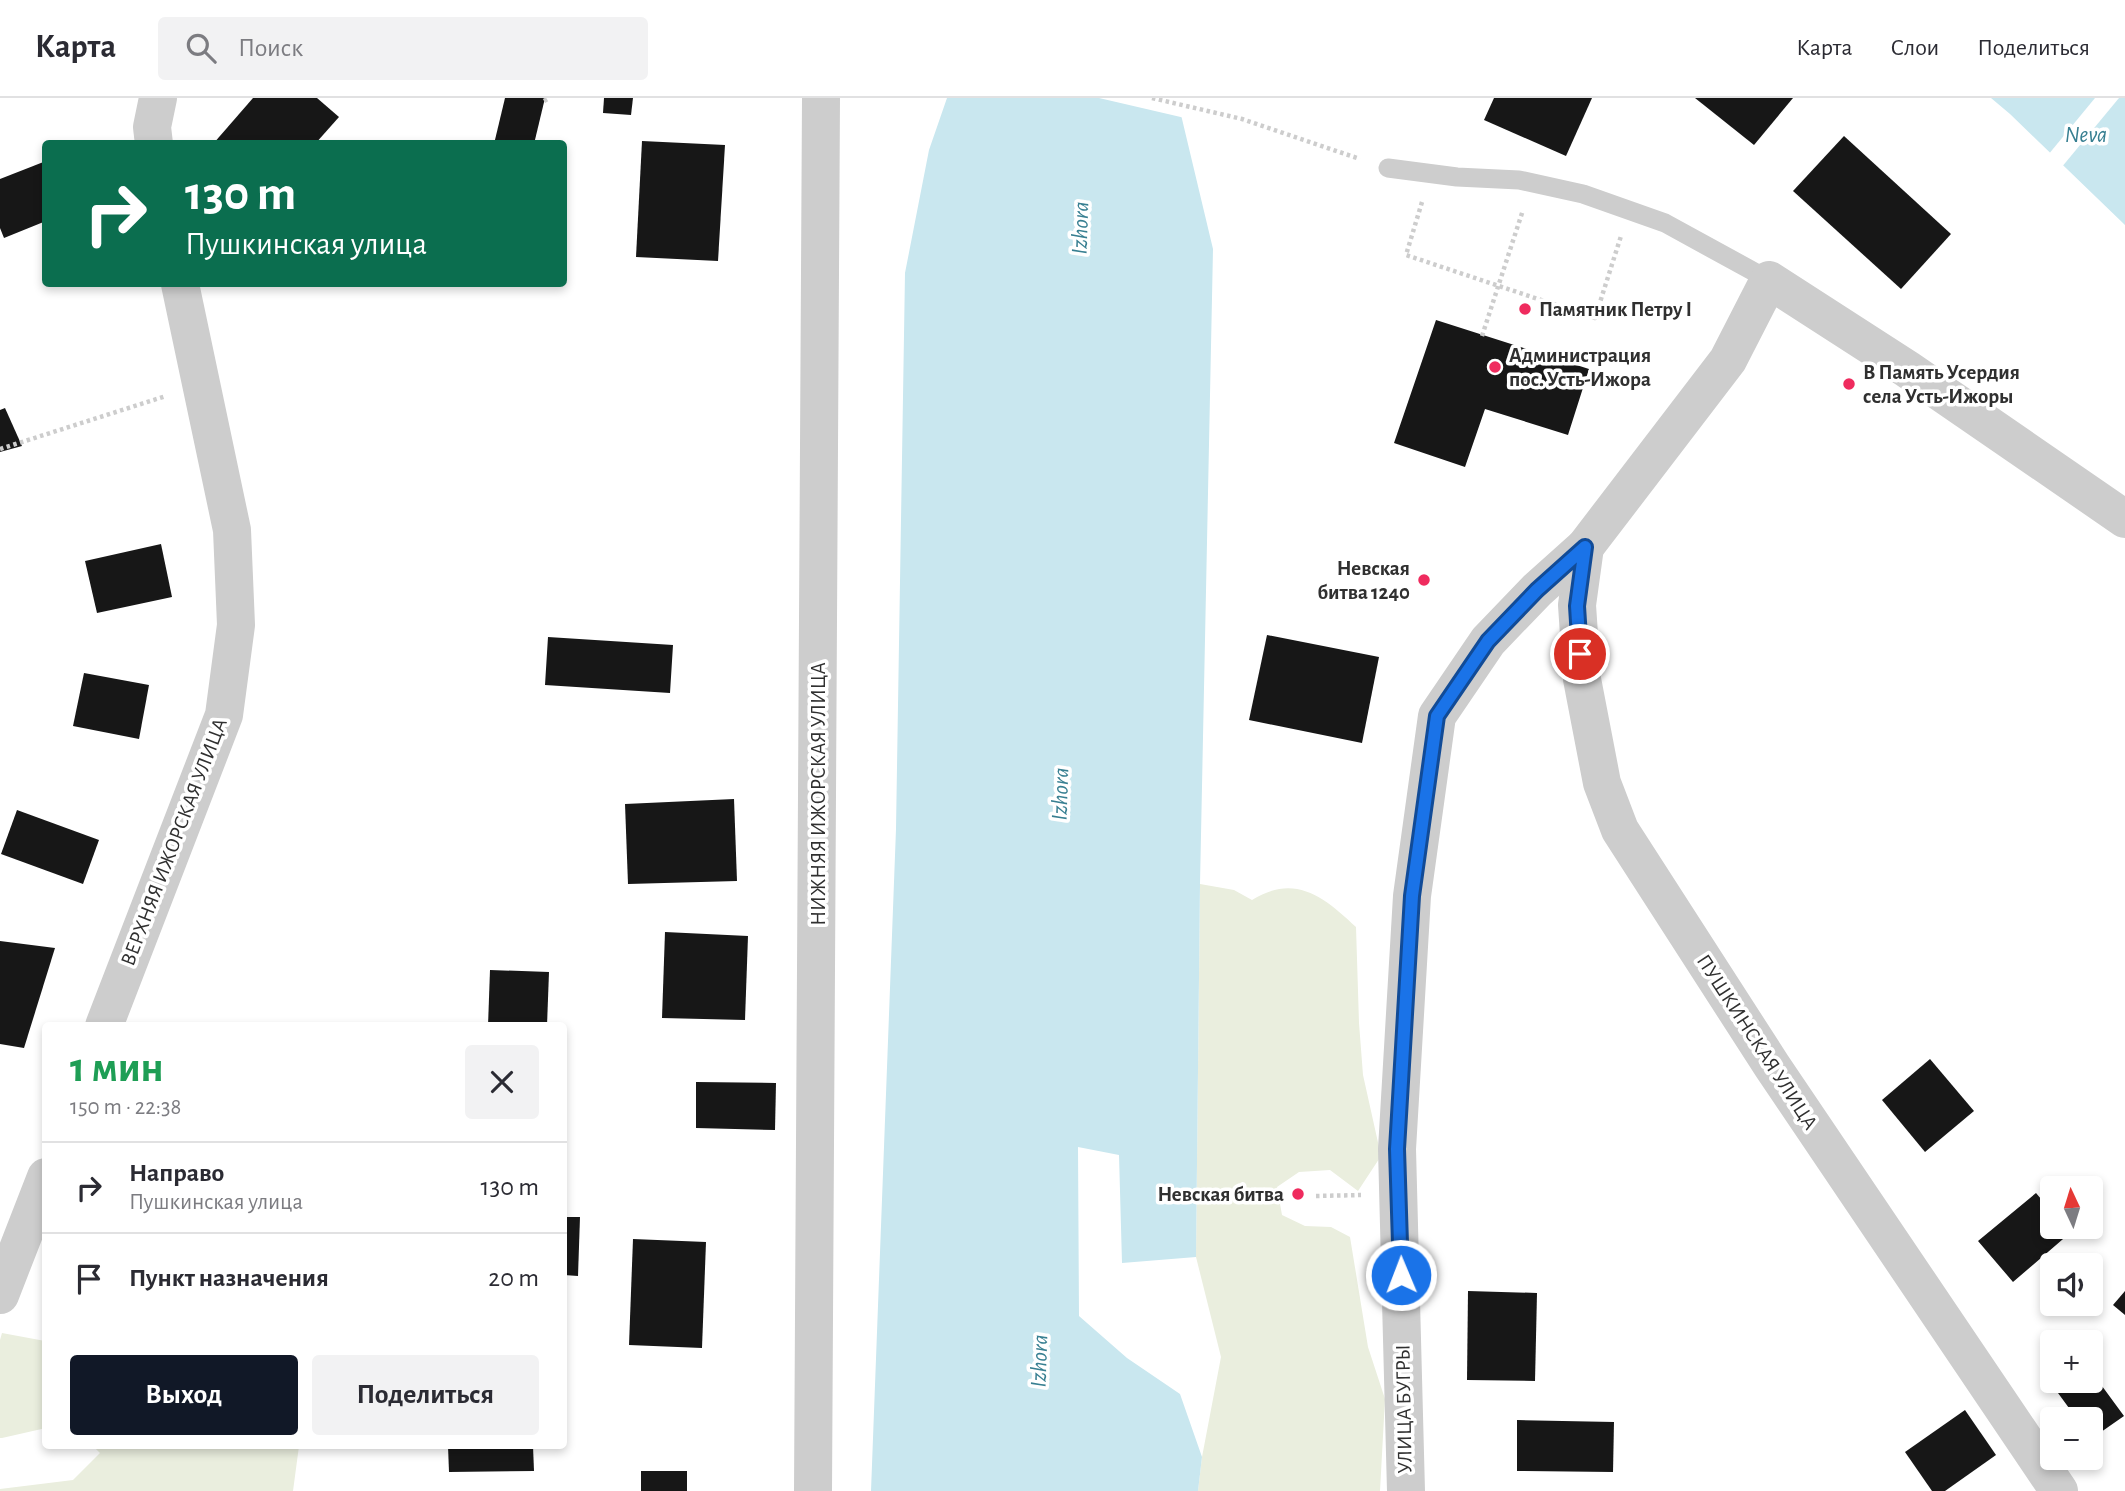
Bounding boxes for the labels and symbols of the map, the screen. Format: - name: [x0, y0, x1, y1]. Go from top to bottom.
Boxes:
- water label: Neva: [2065, 124, 2107, 147]
- water label: Izhora: [1069, 201, 1093, 255]
- place label: Памятник Петру I: [1539, 299, 1692, 320]
- marker: Памятник Петру I: [1517, 301, 1533, 317]
- place label: Администрация пос. Усть-Ижора: [1509, 345, 1651, 390]
- marker: Администрация пос. Усть-Ижора: [1487, 359, 1503, 375]
- place label: В Память Усердия села Усть-Ижоры: [1863, 362, 2020, 407]
- marker: В Память Усердия села Усть-Ижоры: [1841, 376, 1857, 392]
- place label: Невская битва 1240: [1318, 558, 1410, 603]
- marker: Невская битва 1240: [1416, 572, 1432, 588]
- pin: [1550, 624, 1610, 684]
- street label: НИЖНЯЯ ИЖОРСКАЯ УЛИЦА: [808, 662, 829, 926]
- street label: ВЕРХНЯЯ ИЖОРСКАЯ УЛИЦА: [117, 715, 231, 969]
- water label: Izhora: [1049, 767, 1073, 821]
- street label: ПУШКИНСКАЯ УЛИЦА: [1693, 951, 1821, 1133]
- north arrow: [2040, 1176, 2104, 1239]
- place label: Невская битва: [1157, 1184, 1284, 1205]
- marker: Невская битва: [1290, 1186, 1306, 1202]
- position arrow: [1364, 1238, 1438, 1312]
- water label: Izhora: [1028, 1334, 1052, 1388]
- street label: УЛИЦА БУГРЫ: [1392, 1344, 1416, 1474]

